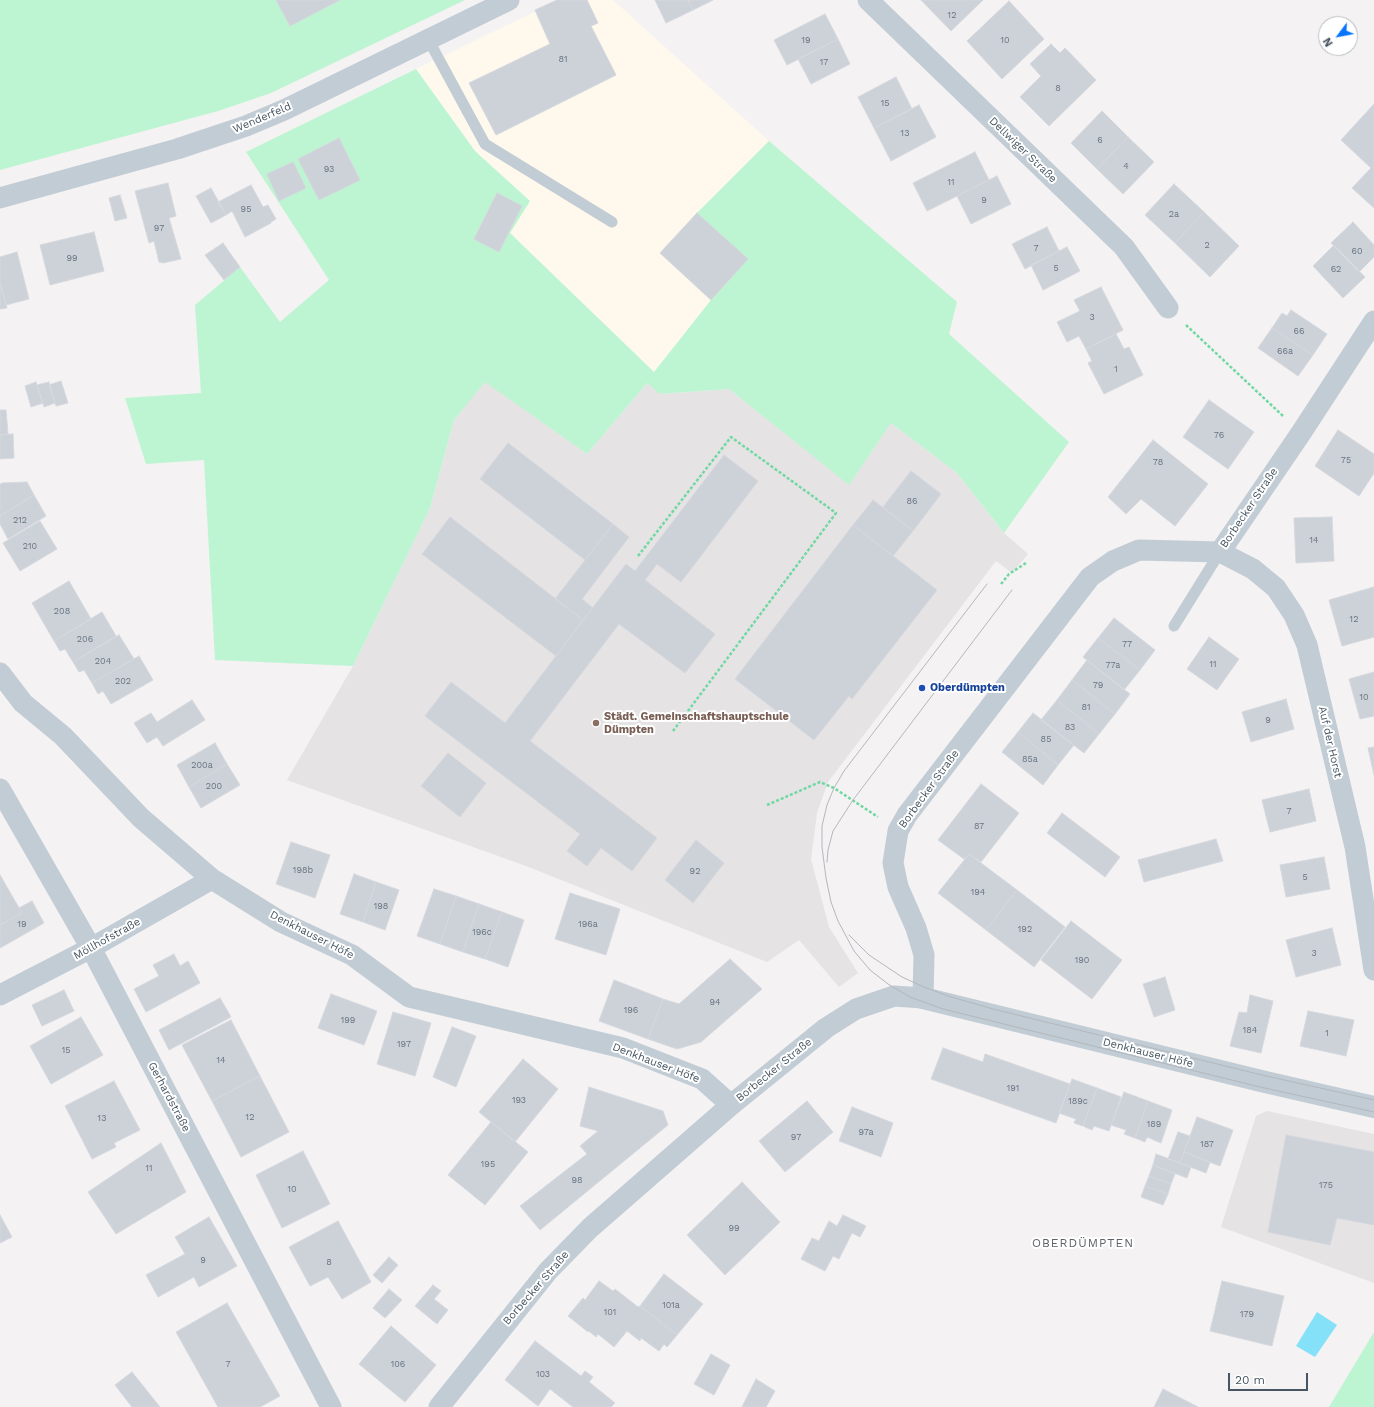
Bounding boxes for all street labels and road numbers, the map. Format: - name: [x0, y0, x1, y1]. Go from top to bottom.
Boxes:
- street label: Wenderfeld: [231, 100, 293, 136]
- street label: Dellwiger Straße: [986, 114, 1060, 186]
- street label: Borbecker Straße: [1217, 465, 1281, 551]
- street label: Auf der Horst: [1315, 705, 1345, 779]
- street label: Borbecker Straße: [896, 747, 962, 831]
- street label: Denkhauser Höfe: [268, 908, 356, 962]
- street label: Möllhofstraße: [71, 915, 143, 963]
- street label: Borbecker Straße: [733, 1035, 815, 1105]
- street label: Denkhauser Höfe: [1102, 1035, 1194, 1071]
- street label: Denkhauser Höfe: [610, 1040, 702, 1086]
- street label: Gerhardstraße: [145, 1060, 193, 1134]
- street label: Borbecker Straße: [500, 1248, 572, 1328]

